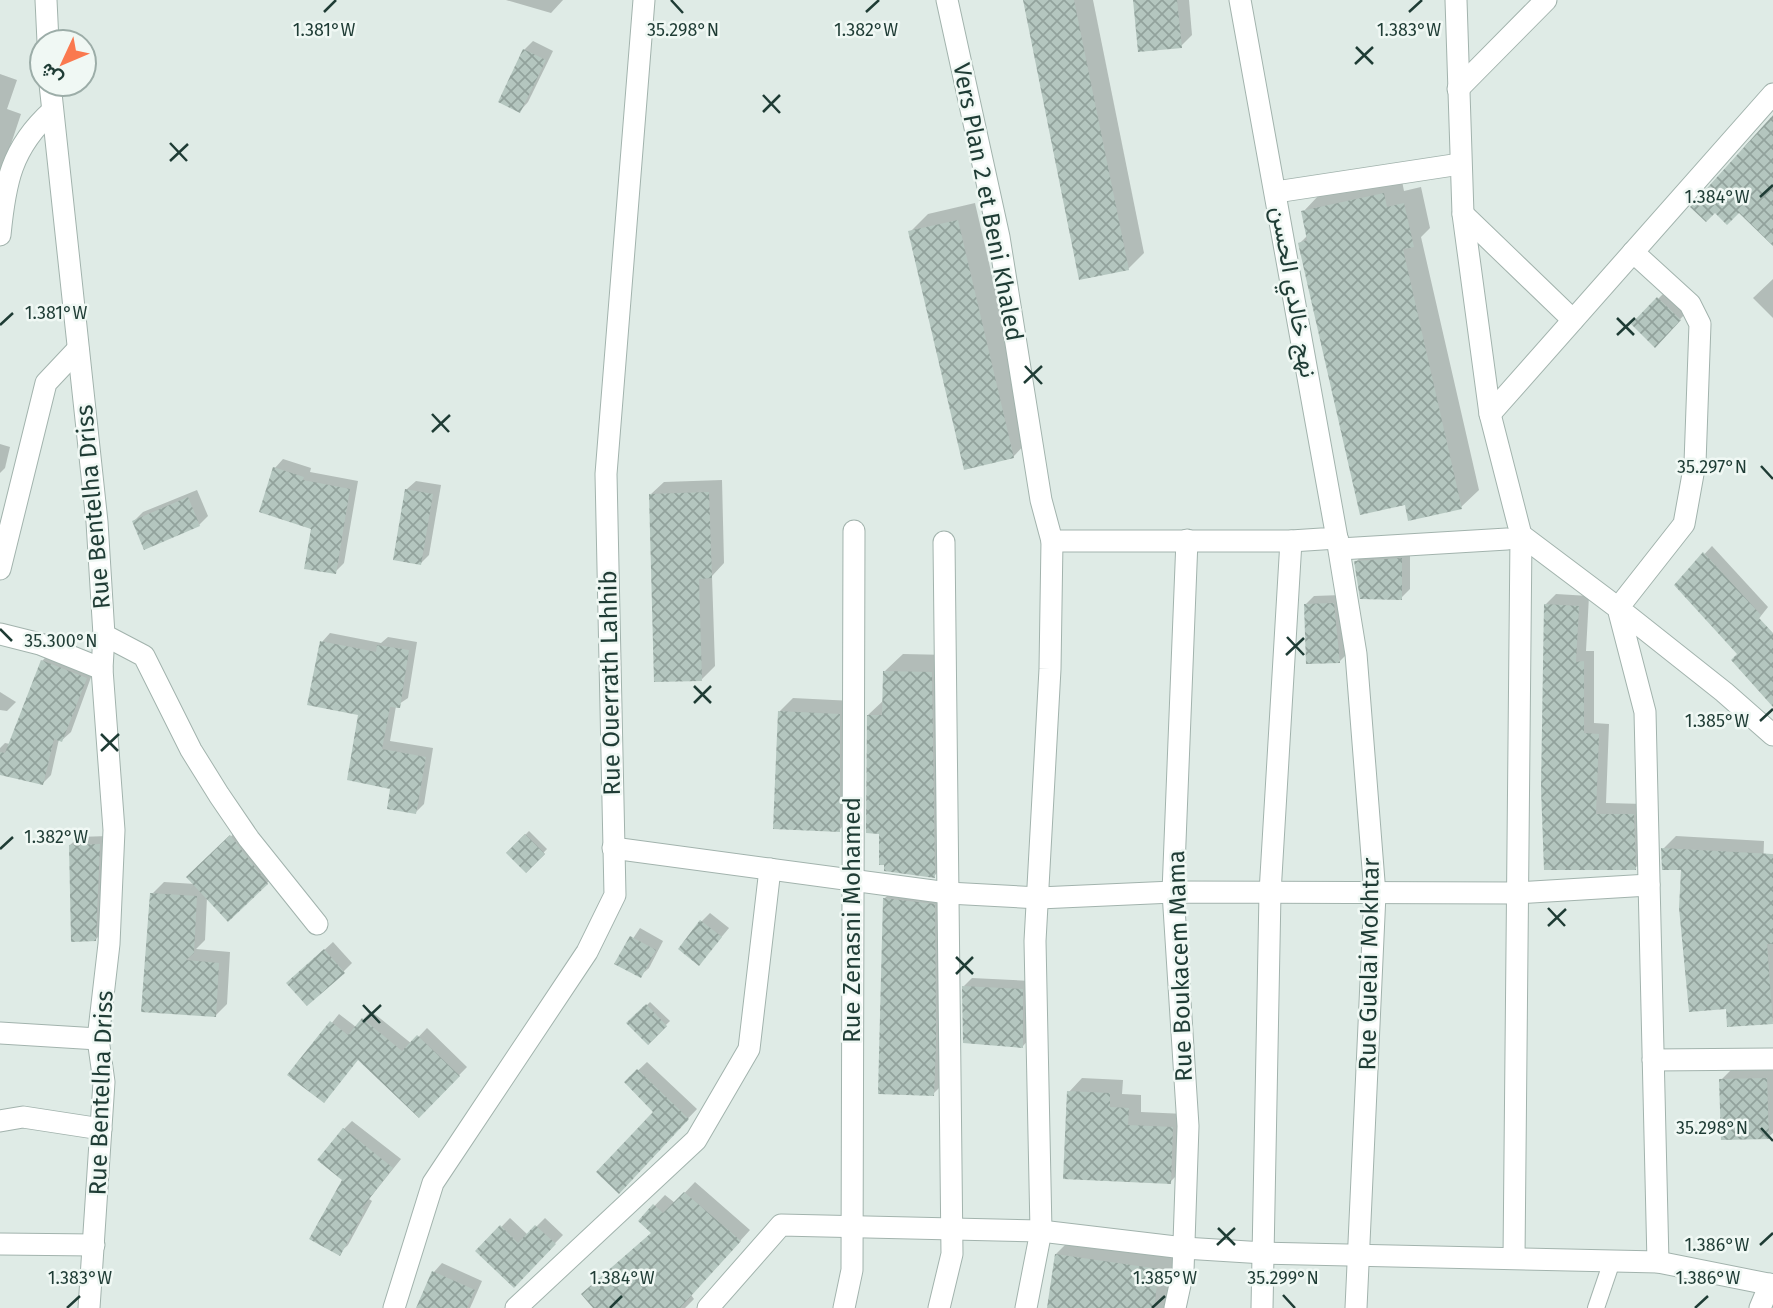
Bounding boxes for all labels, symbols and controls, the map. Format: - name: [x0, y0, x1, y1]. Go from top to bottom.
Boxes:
- text: 1.381°W: [293, 19, 355, 41]
- text: 35.298°N: [647, 19, 719, 41]
- text: 1.382°W: [834, 19, 898, 41]
- text: 1.383°W: [1377, 19, 1441, 41]
- north arrow: [28, 28, 98, 98]
- text: ش: [35, 58, 67, 91]
- street label: Vers Plan 2 et Beni Khaled: [947, 60, 1029, 344]
- text: 1.384°W: [1684, 186, 1750, 208]
- street label: نهج خالدي الحسن: [1260, 204, 1323, 381]
- text: 1.381°W: [25, 302, 87, 324]
- street label: Rue Bentelha Driss: [70, 404, 116, 610]
- text: 35.297°N: [1677, 456, 1747, 478]
- street label: Rue Ouerrath Lahhib: [594, 570, 626, 796]
- text: 35.300°N: [24, 630, 98, 652]
- text: 1.385°W: [1685, 710, 1749, 732]
- street label: Rue Zenasni Mohamed: [838, 797, 866, 1043]
- text: 1.382°W: [24, 826, 88, 848]
- street label: Rue Boukacem Mama: [1162, 850, 1198, 1082]
- street label: Rue Guelai Mokhtar: [1353, 857, 1385, 1071]
- street label: Rue Bentelha Driss: [83, 990, 119, 1196]
- text: 35.298°N: [1676, 1117, 1748, 1139]
- text: 1.386°W: [1685, 1234, 1750, 1256]
- text: 1.383°W: [48, 1267, 112, 1289]
- text: 1.384°W: [589, 1267, 655, 1289]
- text: 1.385°W: [1133, 1267, 1197, 1289]
- text: 35.299°N: [1247, 1267, 1319, 1289]
- text: 1.386°W: [1676, 1267, 1741, 1289]

